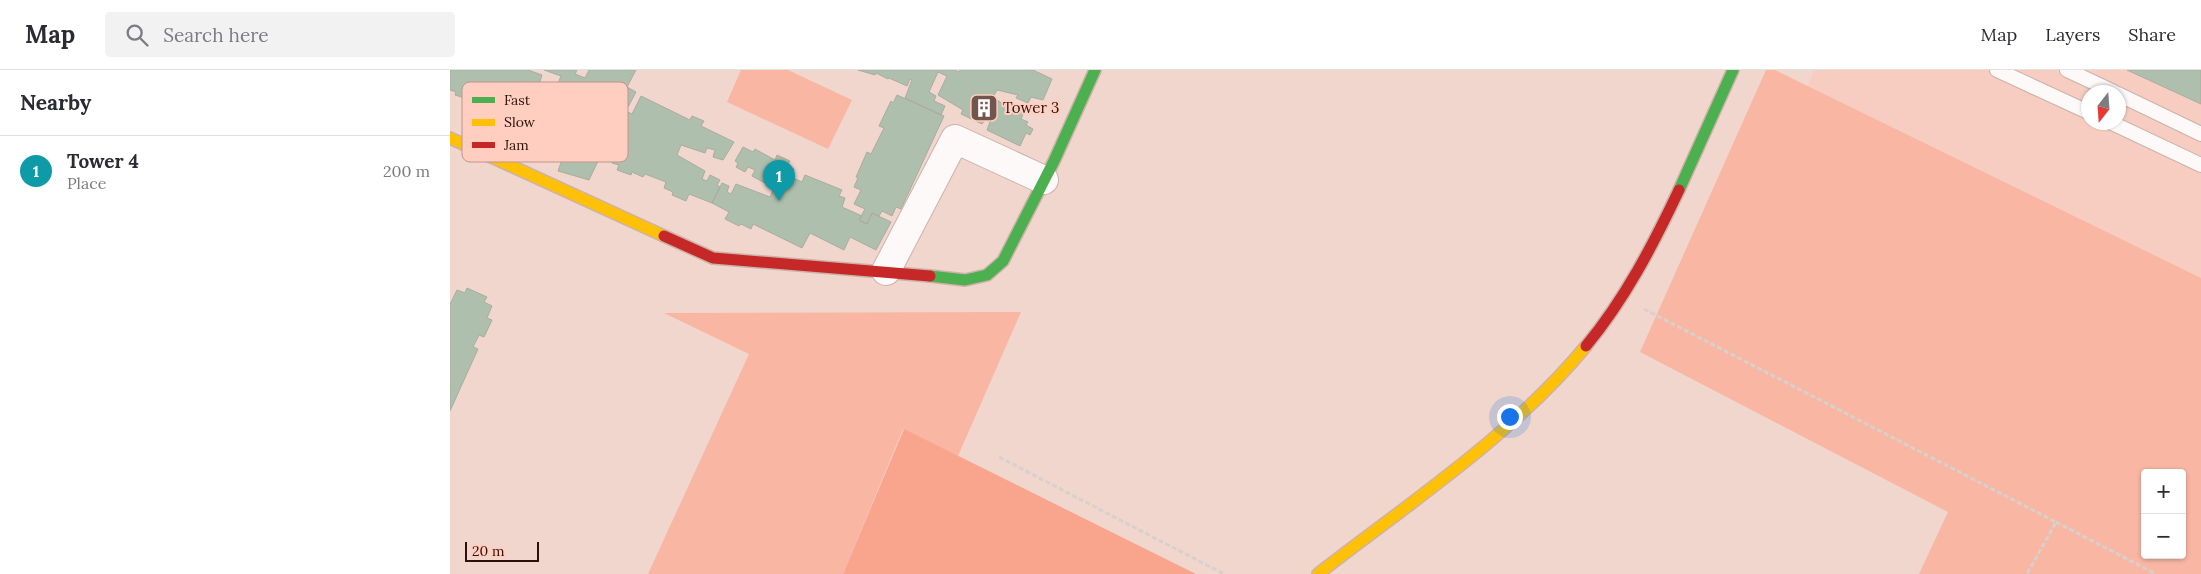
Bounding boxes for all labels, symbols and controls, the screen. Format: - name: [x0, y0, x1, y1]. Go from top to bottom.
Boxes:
- search box: [105, 12, 455, 57]
- text: Map: [25, 19, 75, 50]
- icon: search: [123, 21, 151, 49]
- text: Search here: [163, 23, 269, 47]
- text: Map: [1981, 23, 2017, 46]
- text: Layers: [2045, 23, 2100, 46]
- text: Share: [2128, 23, 2176, 46]
- legend: [462, 82, 628, 162]
- north arrow: [2081, 85, 2126, 130]
- text: Nearby: [20, 89, 91, 116]
- text: Fast: [504, 91, 531, 109]
- building icon: Tower 3: [969, 93, 999, 123]
- place label: Tower 3: [1003, 98, 1059, 117]
- text: Slow: [504, 113, 536, 131]
- text: Jam: [503, 136, 529, 154]
- text: Tower 4: [67, 149, 139, 173]
- pin: 1: [763, 160, 795, 201]
- text: 1: [33, 161, 39, 181]
- text: 200 m: [383, 161, 430, 181]
- text: Place: [67, 173, 106, 193]
- your location: [1497, 404, 1523, 430]
- map controls: [2141, 469, 2186, 559]
- button: +: [2141, 469, 2186, 514]
- button: −: [2141, 514, 2186, 559]
- scale bar: [465, 539, 539, 562]
- text: 20 m: [472, 542, 504, 560]

